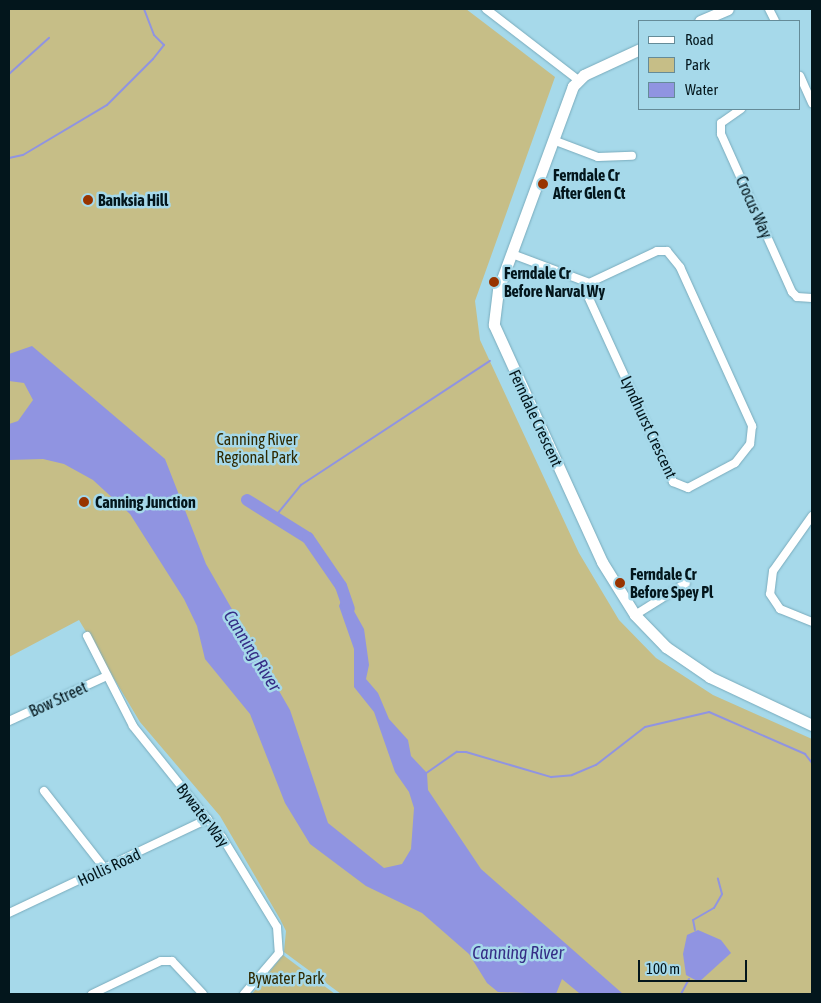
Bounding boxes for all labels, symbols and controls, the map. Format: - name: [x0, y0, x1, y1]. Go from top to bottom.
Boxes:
- legend: [638, 20, 801, 110]
- text: Road: [685, 31, 714, 48]
- text: Park: [685, 56, 710, 73]
- text: Water: [685, 81, 718, 98]
- place label: Ferndale Cr After Glen Ct: [553, 165, 625, 203]
- street label: Crocus Way: [732, 173, 776, 241]
- marker: Ferndale Cr After Glen Ct: [537, 178, 549, 190]
- place label: Banksia Hill: [98, 190, 168, 210]
- marker: Banksia Hill: [82, 194, 94, 206]
- place label: Ferndale Cr Before Narval Wy: [504, 263, 605, 301]
- marker: Ferndale Cr Before Narval Wy: [488, 276, 500, 288]
- street label: Ferndale Crescent: [505, 366, 567, 470]
- street label: Lyndhurst Crescent: [617, 373, 681, 481]
- park label: Canning River Regional Park: [216, 429, 298, 467]
- place label: Canning Junction: [95, 492, 196, 512]
- marker: Canning Junction: [77, 495, 91, 509]
- place label: Ferndale Cr Before Spey Pl: [630, 564, 713, 602]
- marker: Ferndale Cr Before Spey Pl: [614, 577, 626, 589]
- water label: Canning River: [219, 606, 285, 696]
- street label: Bow Street: [26, 677, 90, 721]
- street label: Bywater Way: [173, 779, 233, 851]
- street label: Hollis Road: [74, 844, 144, 890]
- water label: Canning River: [472, 942, 564, 964]
- scale bar: [641, 950, 750, 982]
- text: 100 m: [646, 960, 680, 977]
- park label: Bywater Park: [248, 968, 324, 988]

